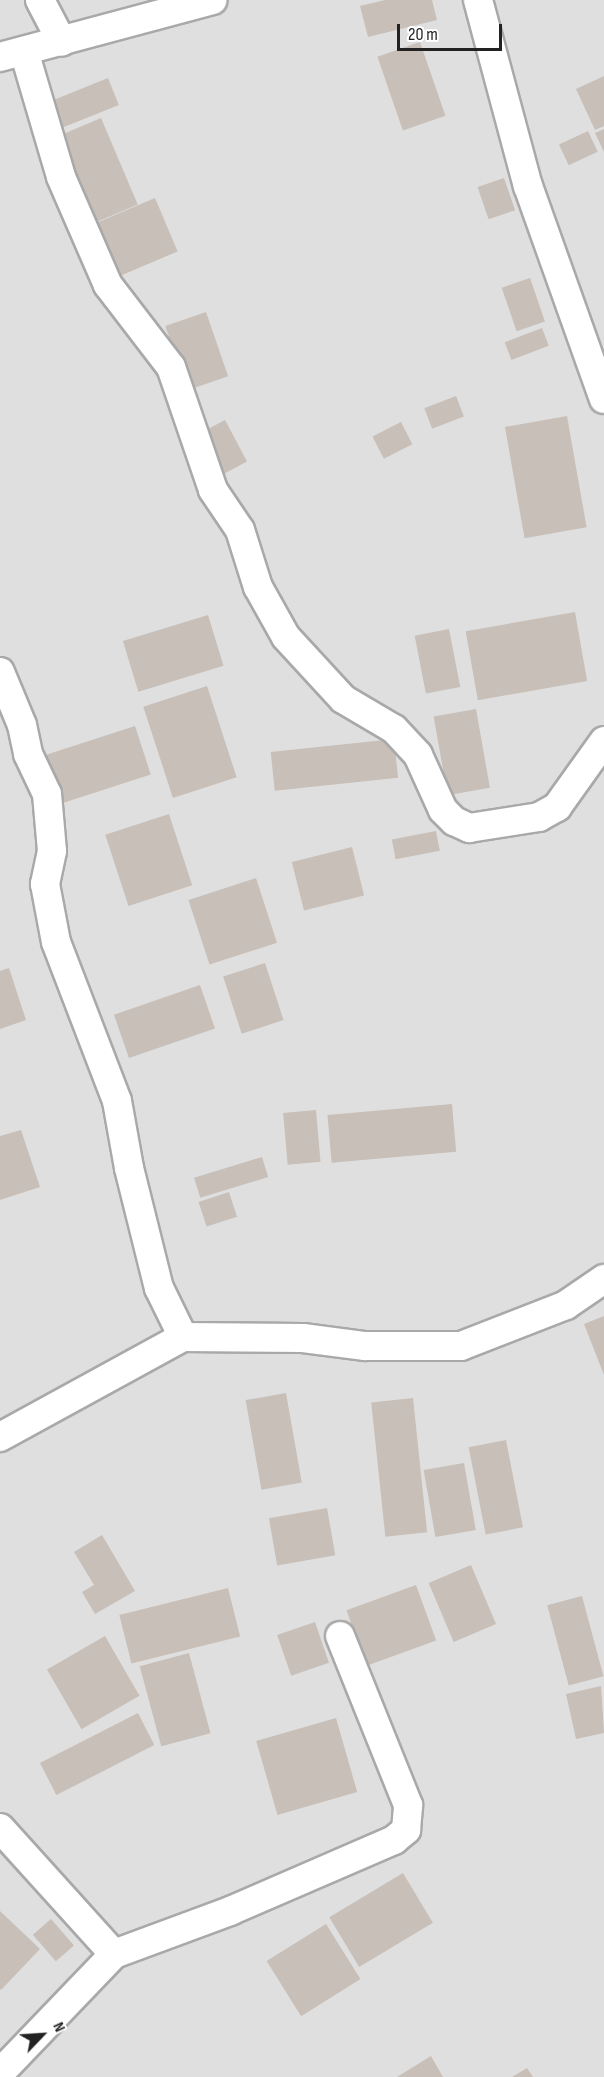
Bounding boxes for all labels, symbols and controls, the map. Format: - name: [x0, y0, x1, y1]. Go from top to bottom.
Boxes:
- scale bar: [400, 12, 505, 50]
- text: 20 m: [408, 24, 438, 45]
- north arrow: [12, 2005, 72, 2065]
- text: N: [48, 2019, 69, 2035]

